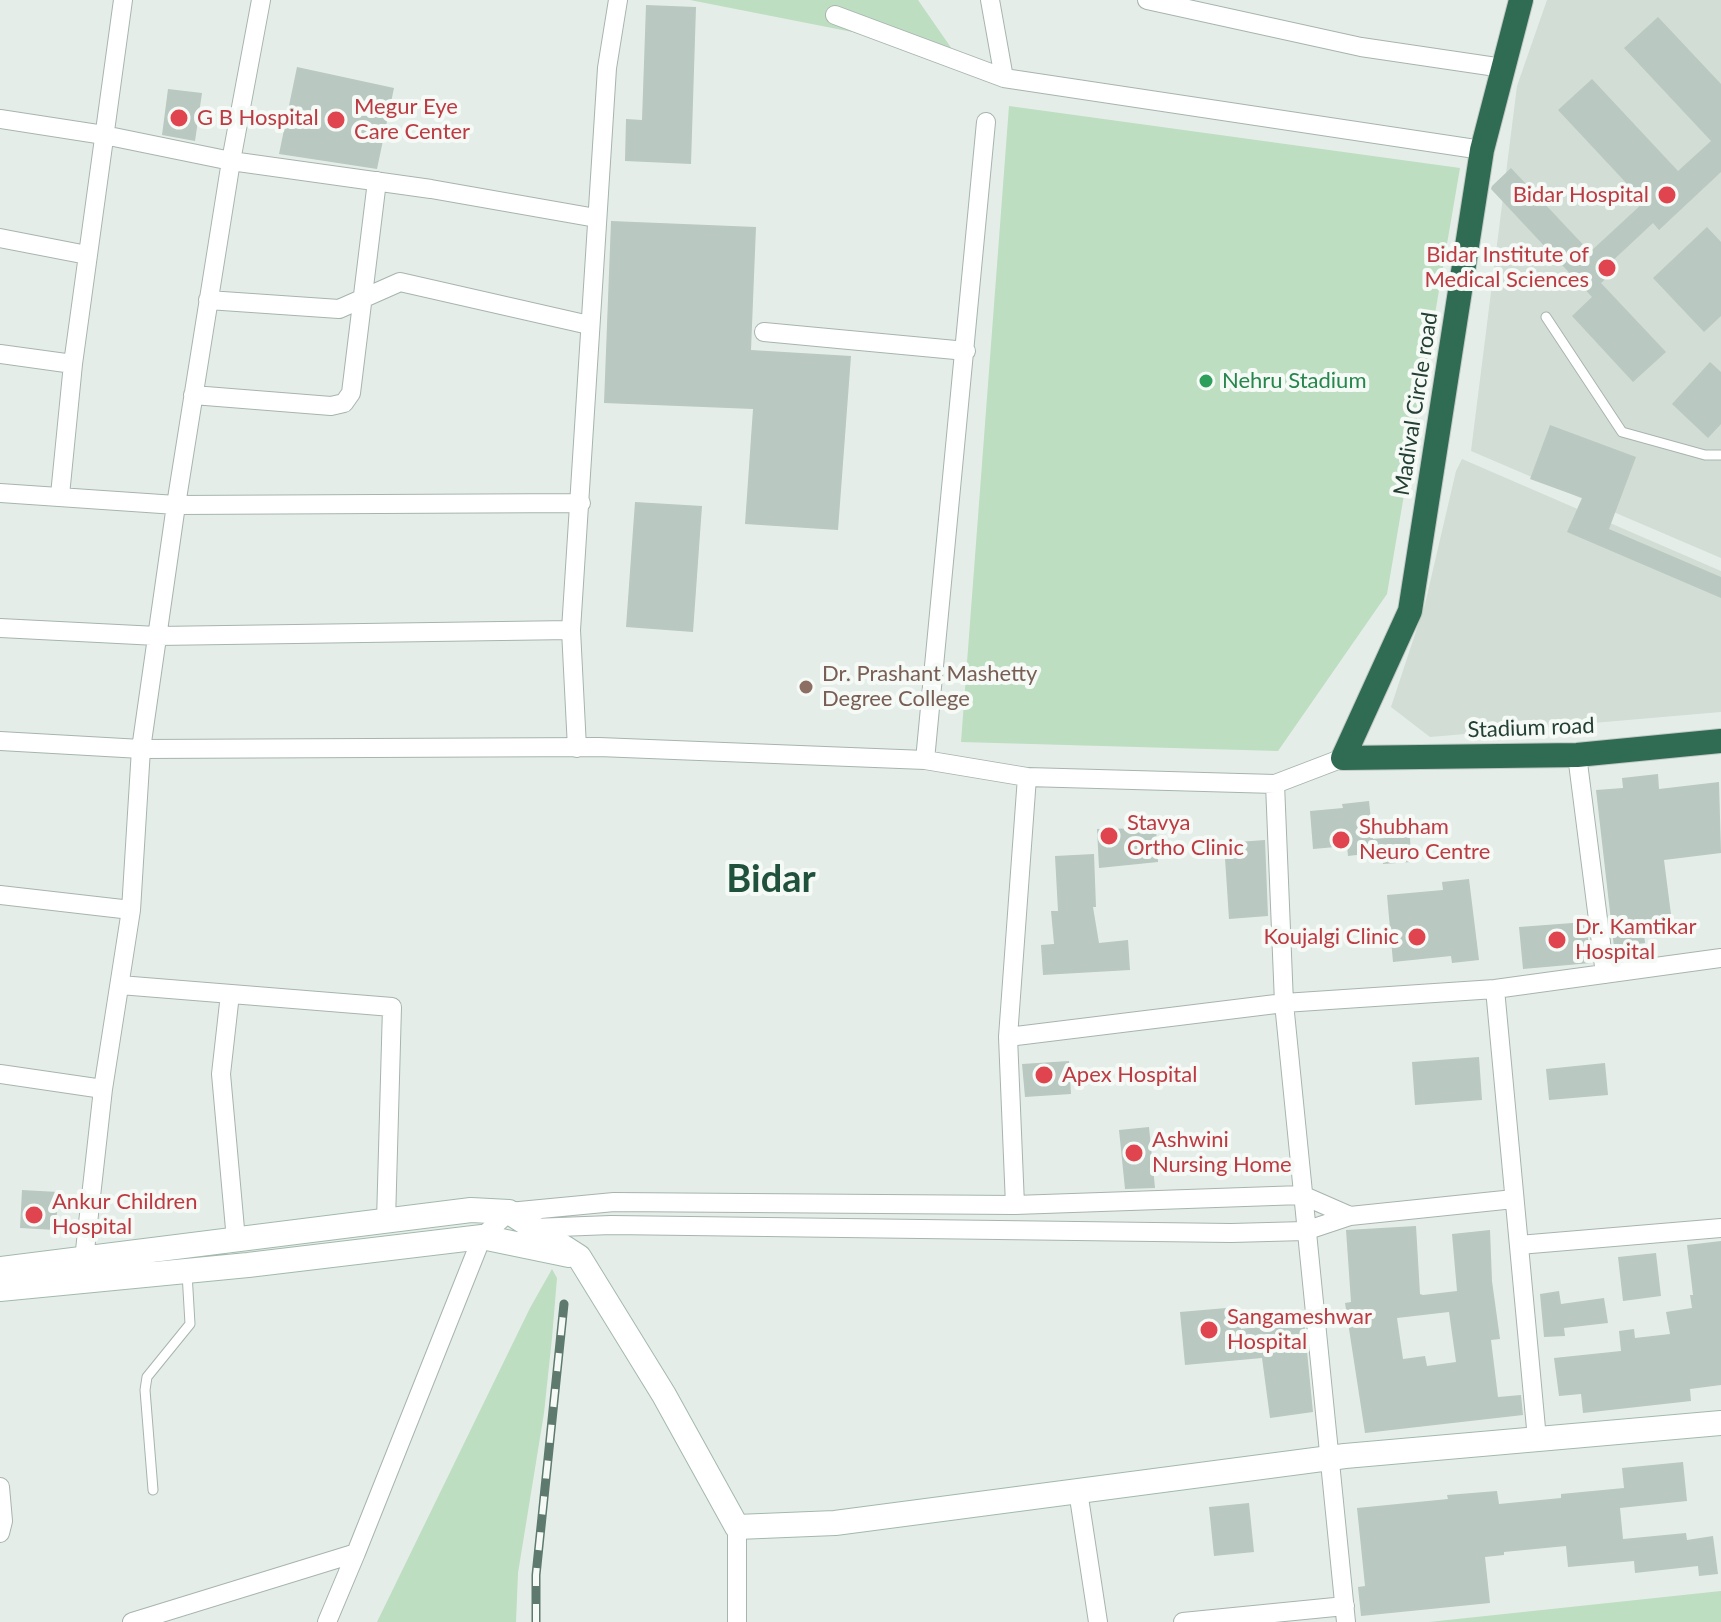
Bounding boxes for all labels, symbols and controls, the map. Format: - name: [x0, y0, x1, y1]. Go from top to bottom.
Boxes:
- place label: Megur Eye Care Center: [354, 94, 470, 146]
- place label: G B Hospital: [197, 105, 319, 131]
- marker: G B Hospital: [168, 107, 190, 129]
- marker: Megur Eye Care Center: [325, 109, 347, 131]
- place label: Bidar Hospital: [1513, 182, 1649, 208]
- marker: Bidar Hospital: [1656, 184, 1678, 206]
- place label: Bidar Institute of Medical Sciences: [1424, 242, 1589, 294]
- marker: Bidar Institute of Medical Sciences: [1596, 257, 1618, 279]
- street label: Madival Circle road: [1388, 310, 1444, 498]
- place label: Nehru Stadium: [1222, 368, 1366, 394]
- marker: Nehru Stadium: [1197, 372, 1215, 390]
- place label: Dr. Prashant Mashetty Degree College: [822, 661, 1037, 712]
- marker: Dr. Prashant Mashetty Degree College: [797, 678, 815, 696]
- street label: Stadium road: [1467, 713, 1595, 743]
- place label: Stavya Ortho Clinic: [1127, 810, 1244, 862]
- place label: Shubham Neuro Centre: [1359, 814, 1490, 866]
- marker: Stavya Ortho Clinic: [1098, 825, 1120, 847]
- marker: Shubham Neuro Centre: [1330, 829, 1352, 851]
- district label: Bidar: [726, 857, 816, 903]
- place label: Dr. Kamtikar Hospital: [1575, 914, 1697, 966]
- place label: Koujalgi Clinic: [1264, 924, 1399, 950]
- marker: Koujalgi Clinic: [1406, 926, 1428, 948]
- marker: Dr. Kamtikar Hospital: [1546, 929, 1568, 951]
- place label: Apex Hospital: [1062, 1062, 1197, 1088]
- marker: Apex Hospital: [1033, 1064, 1055, 1086]
- place label: Ashwini Nursing Home: [1152, 1127, 1292, 1178]
- marker: Ashwini Nursing Home: [1123, 1142, 1145, 1164]
- place label: Ankur Children Hospital: [52, 1189, 197, 1240]
- marker: Ankur Children Hospital: [23, 1204, 45, 1226]
- place label: Sangameshwar Hospital: [1227, 1304, 1372, 1356]
- marker: Sangameshwar Hospital: [1198, 1319, 1220, 1341]

